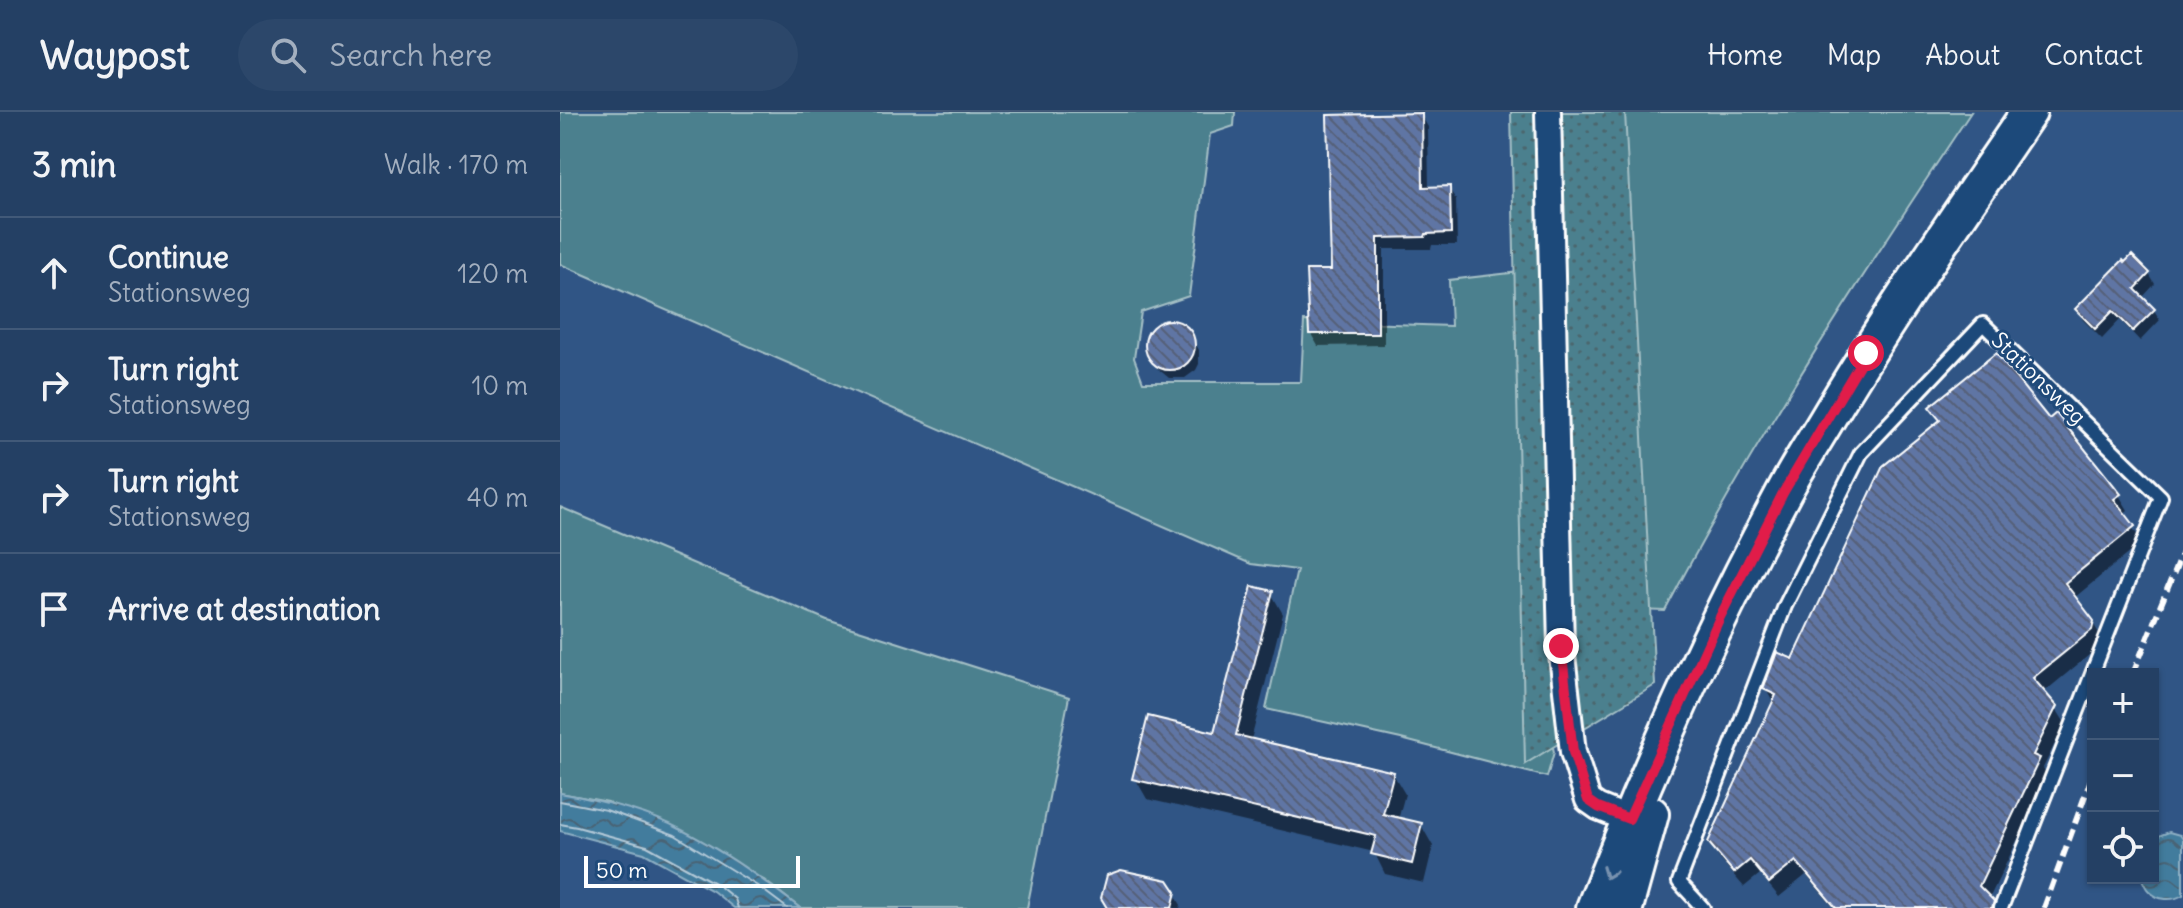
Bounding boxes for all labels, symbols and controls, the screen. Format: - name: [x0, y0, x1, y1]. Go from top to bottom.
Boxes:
- search box: [238, 19, 798, 91]
- text: Waypost: [40, 32, 190, 79]
- icon: search: [266, 33, 310, 77]
- text: Search here: [330, 36, 492, 74]
- text: Home: [1707, 37, 1783, 73]
- text: Map: [1827, 37, 1881, 73]
- text: About: [1925, 37, 2000, 73]
- text: Contact: [2044, 37, 2143, 73]
- text: 3 min: [32, 143, 117, 186]
- text: Walk · 170 m: [384, 148, 528, 181]
- text: Continue: [108, 238, 229, 276]
- icon: ahead: [32, 251, 76, 295]
- text: 120 m: [457, 257, 528, 290]
- text: Stationsweg: [108, 276, 251, 309]
- street label: Stationsweg: [1986, 326, 2092, 430]
- route start: [1848, 335, 1884, 371]
- text: Turn right: [108, 350, 239, 388]
- icon: right: [32, 363, 76, 407]
- text: 10 m: [472, 369, 528, 402]
- text: Stationsweg: [108, 388, 251, 421]
- text: Turn right: [108, 462, 239, 500]
- icon: right: [32, 475, 76, 519]
- text: 40 m: [467, 481, 528, 514]
- text: Stationsweg: [108, 500, 251, 533]
- icon: arrive: [32, 587, 76, 631]
- text: Arrive at destination: [108, 590, 380, 628]
- route end: [1543, 628, 1579, 664]
- map controls: [2087, 668, 2159, 884]
- button: +: [2087, 668, 2159, 740]
- button: −: [2087, 740, 2159, 812]
- button: locate: [2087, 812, 2159, 884]
- scale bar: [584, 852, 800, 888]
- text: 50 m: [596, 856, 648, 884]
- one-way arrow: [1601, 865, 1618, 879]

